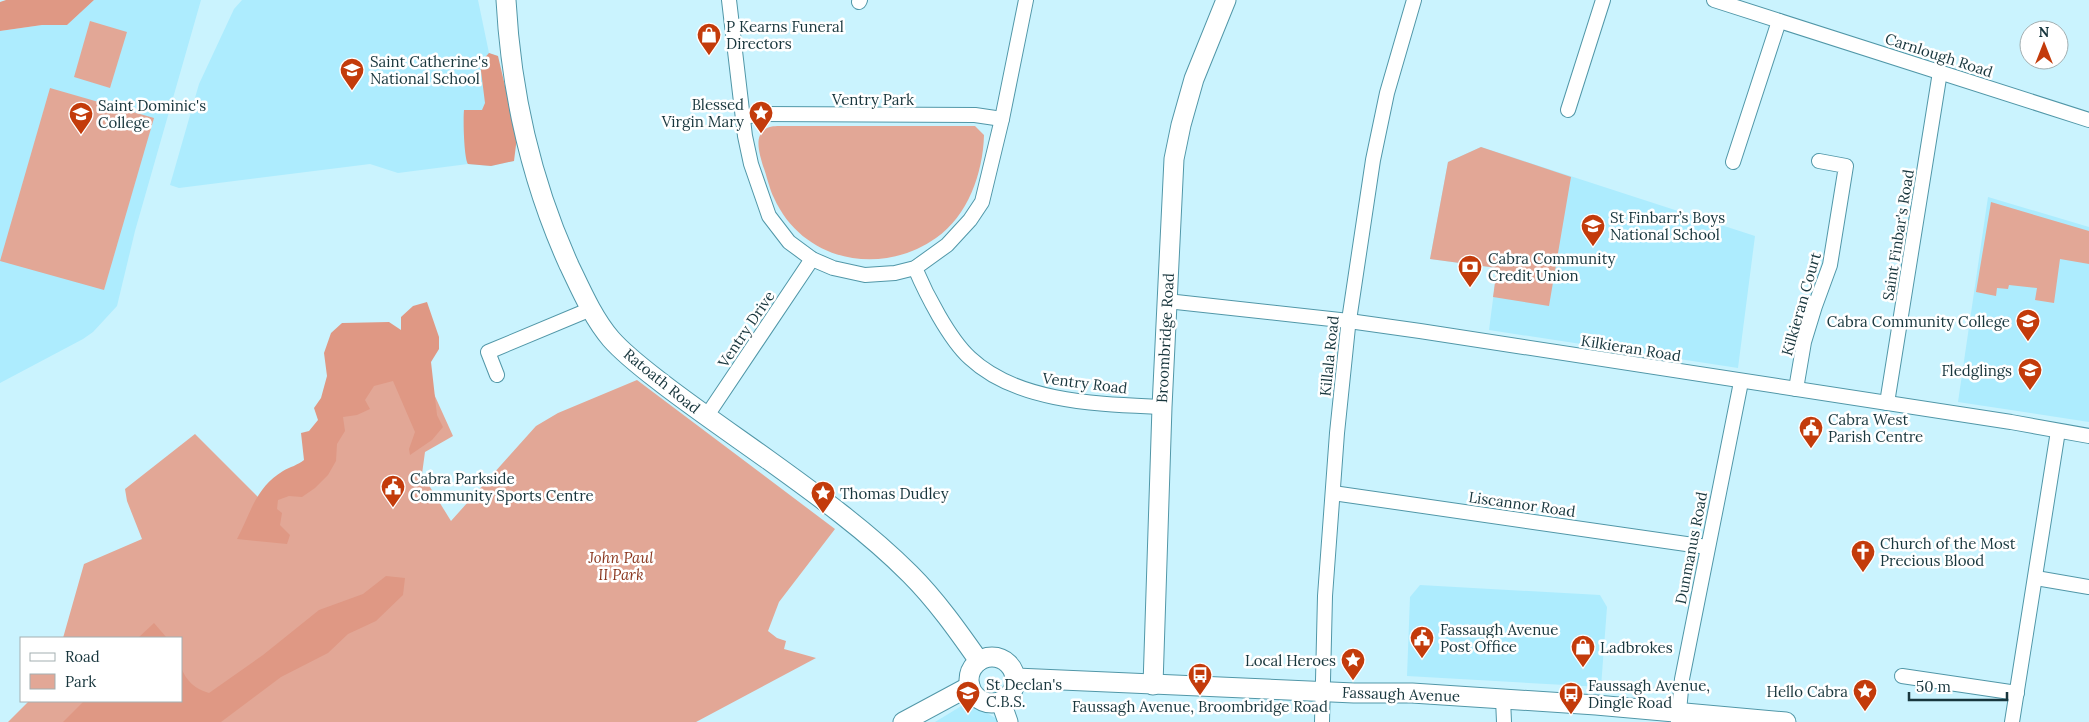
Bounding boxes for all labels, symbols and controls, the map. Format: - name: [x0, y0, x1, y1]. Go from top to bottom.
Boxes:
- place label: P Kearns Funeral Directors: [726, 17, 844, 53]
- north arrow: [2019, 20, 2069, 70]
- shop icon: P Kearns Funeral Directors: [696, 22, 722, 56]
- text: N: [2039, 23, 2050, 41]
- street label: Carnlough Road: [1883, 29, 1995, 81]
- place label: Saint Catherine's National School: [370, 52, 488, 88]
- school or university icon: Saint Catherine's National School: [339, 57, 365, 91]
- street label: Ventry Park: [831, 90, 914, 109]
- place label: Blessed Virgin Mary: [661, 95, 744, 131]
- place label: Saint Dominic's College: [98, 96, 206, 132]
- place icon: Blessed Virgin Mary: [748, 100, 774, 134]
- school or university icon: Saint Dominic's College: [68, 101, 94, 135]
- street label: Saint Finbar's Road: [1878, 168, 1918, 302]
- place label: St Finbarr’s Boys National School: [1610, 208, 1725, 244]
- school or university icon: St Finbarr’s Boys National School: [1580, 213, 1606, 247]
- place label: Cabra Community Credit Union: [1488, 249, 1615, 285]
- street label: Kilkieran Court: [1777, 250, 1825, 358]
- bank icon: Cabra Community Credit Union: [1457, 254, 1483, 288]
- street label: Broombridge Road: [1152, 273, 1178, 403]
- street label: Ventry Drive: [713, 287, 779, 372]
- school or university icon: Cabra Community College: [2015, 308, 2041, 342]
- place label: Cabra Community College: [1827, 312, 2010, 331]
- street label: Killala Road: [1315, 315, 1343, 397]
- street label: Kilkieran Road: [1580, 331, 1682, 365]
- street label: Ratoath Road: [620, 344, 704, 418]
- school or university icon: Fledglings: [2017, 357, 2043, 391]
- place label: Fledglings: [1941, 361, 2012, 380]
- street label: Ventry Road: [1040, 368, 1129, 398]
- place label: Cabra West Parish Centre: [1828, 410, 1923, 446]
- public building icon: Cabra West Parish Centre: [1798, 415, 1824, 449]
- place label: Cabra Parkside Community Sports Centre: [410, 469, 594, 505]
- public building icon: Cabra Parkside Community Sports Centre: [380, 474, 406, 508]
- place icon: Thomas Dudley: [810, 480, 836, 514]
- place label: Thomas Dudley: [840, 484, 949, 503]
- street label: Liscannor Road: [1467, 487, 1577, 521]
- street label: Dunmanus Road: [1671, 490, 1711, 606]
- place label: Church of the Most Precious Blood: [1880, 534, 2016, 570]
- church icon: Church of the Most Precious Blood: [1850, 539, 1876, 573]
- park label: John Paul II Park: [588, 548, 654, 584]
- place label: Fassaugh Avenue Post Office: [1440, 620, 1558, 656]
- public building icon: Fassaugh Avenue Post Office: [1409, 625, 1435, 659]
- shop icon: Ladbrokes: [1570, 634, 1596, 668]
- legend: [20, 637, 182, 702]
- place label: Ladbrokes: [1600, 638, 1673, 657]
- text: Road: [65, 647, 100, 666]
- place icon: Local Heroes: [1340, 647, 1366, 681]
- place label: Local Heroes: [1245, 651, 1336, 670]
- bus stop icon: Faussagh Avenue, Broombridge Road: [1187, 662, 1213, 696]
- scale bar: [1909, 670, 2006, 702]
- text: Park: [65, 672, 96, 691]
- place label: St Declan's C.B.S.: [986, 675, 1062, 711]
- place label: Faussagh Avenue, Dingle Road: [1588, 676, 1710, 712]
- text: 50 m: [1916, 677, 1951, 696]
- place icon: Hello Cabra: [1852, 678, 1878, 712]
- school or university icon: St Declan's C.B.S.: [955, 680, 981, 714]
- bus stop icon: Faussagh Avenue, Dingle Road: [1558, 681, 1584, 715]
- street label: Fassaugh Avenue: [1342, 682, 1460, 706]
- place label: Hello Cabra: [1767, 682, 1848, 701]
- place label: Faussagh Avenue, Broombridge Road: [1072, 697, 1328, 716]

